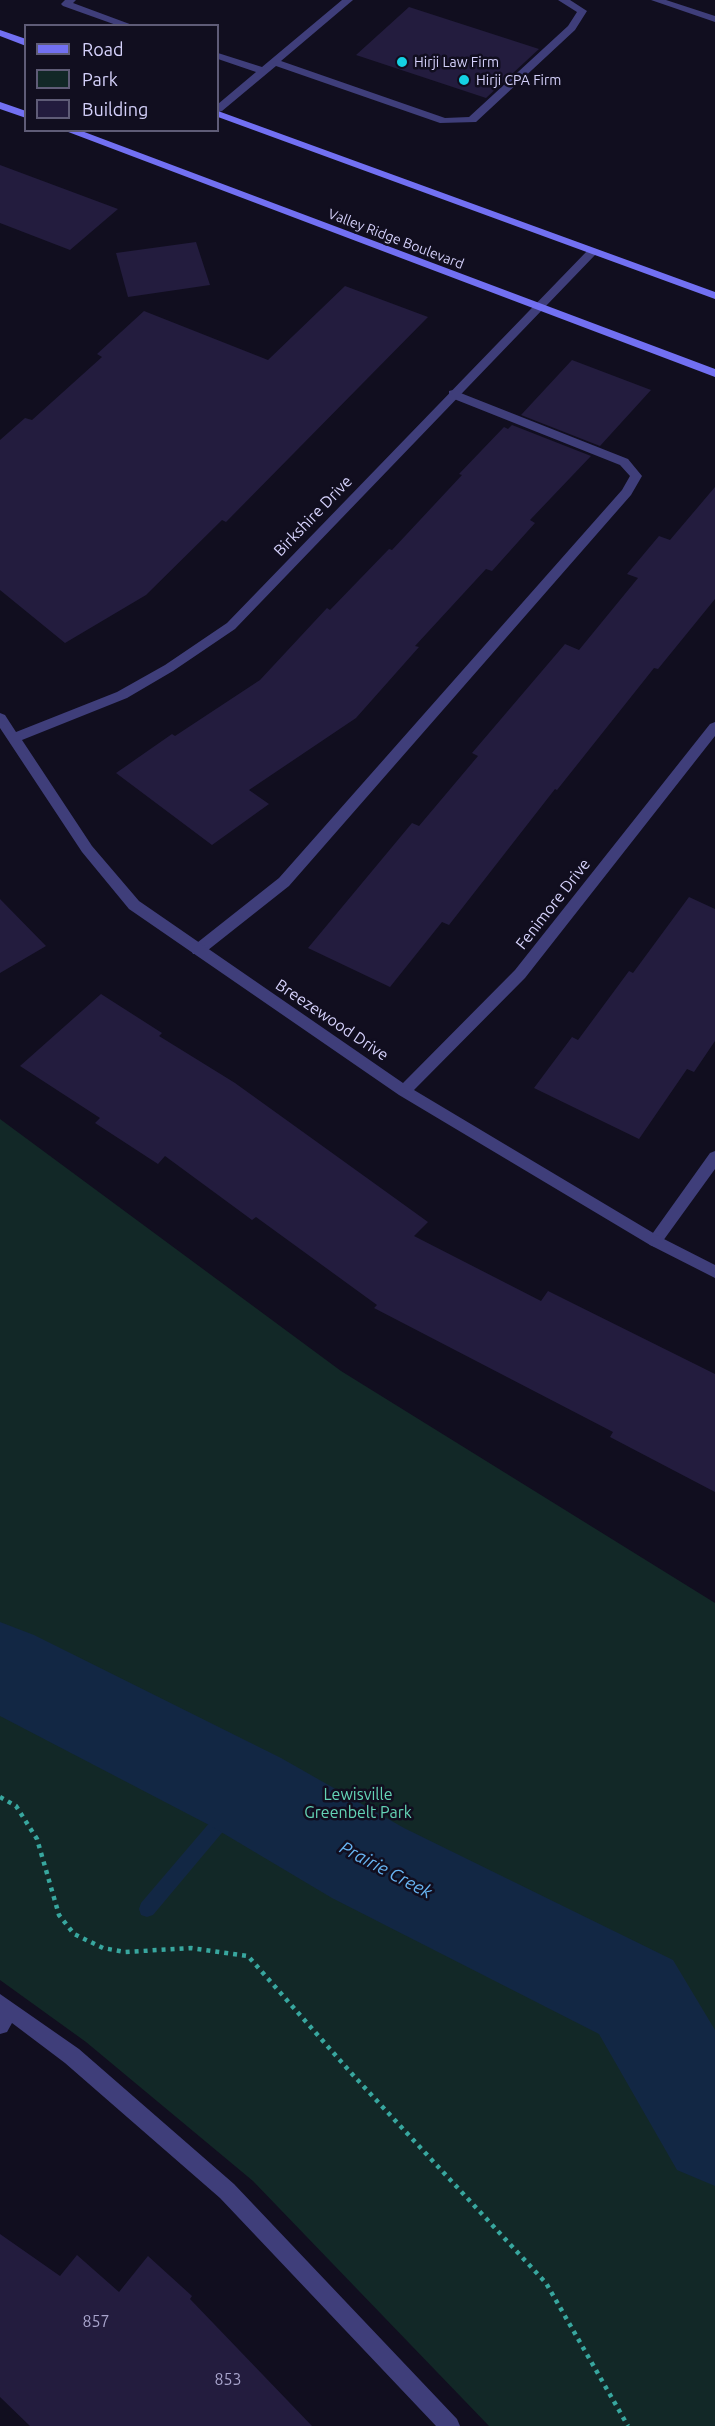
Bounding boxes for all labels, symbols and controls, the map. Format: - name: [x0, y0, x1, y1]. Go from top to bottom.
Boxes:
- legend: [24, 24, 219, 132]
- text: Road: [82, 39, 124, 59]
- place label: Hirji Law Firm: [414, 54, 499, 70]
- marker: Hirji Law Firm: [395, 55, 409, 69]
- text: Park: [82, 69, 118, 89]
- place label: Hirji CPA Firm: [476, 72, 561, 88]
- marker: Hirji CPA Firm: [457, 73, 471, 87]
- text: Building: [82, 99, 148, 119]
- street label: Valley Ridge Boulevard: [326, 205, 466, 273]
- street label: Birkshire Drive: [270, 472, 356, 560]
- street label: Fenimore Drive: [512, 855, 594, 953]
- street label: Breezewood Drive: [272, 975, 392, 1065]
- park label: Lewisville Greenbelt Park: [304, 1785, 412, 1823]
- water label: Prairie Creek: [336, 1837, 436, 1903]
- house number: 857: [82, 2312, 110, 2332]
- house number: 853: [214, 2370, 242, 2390]

